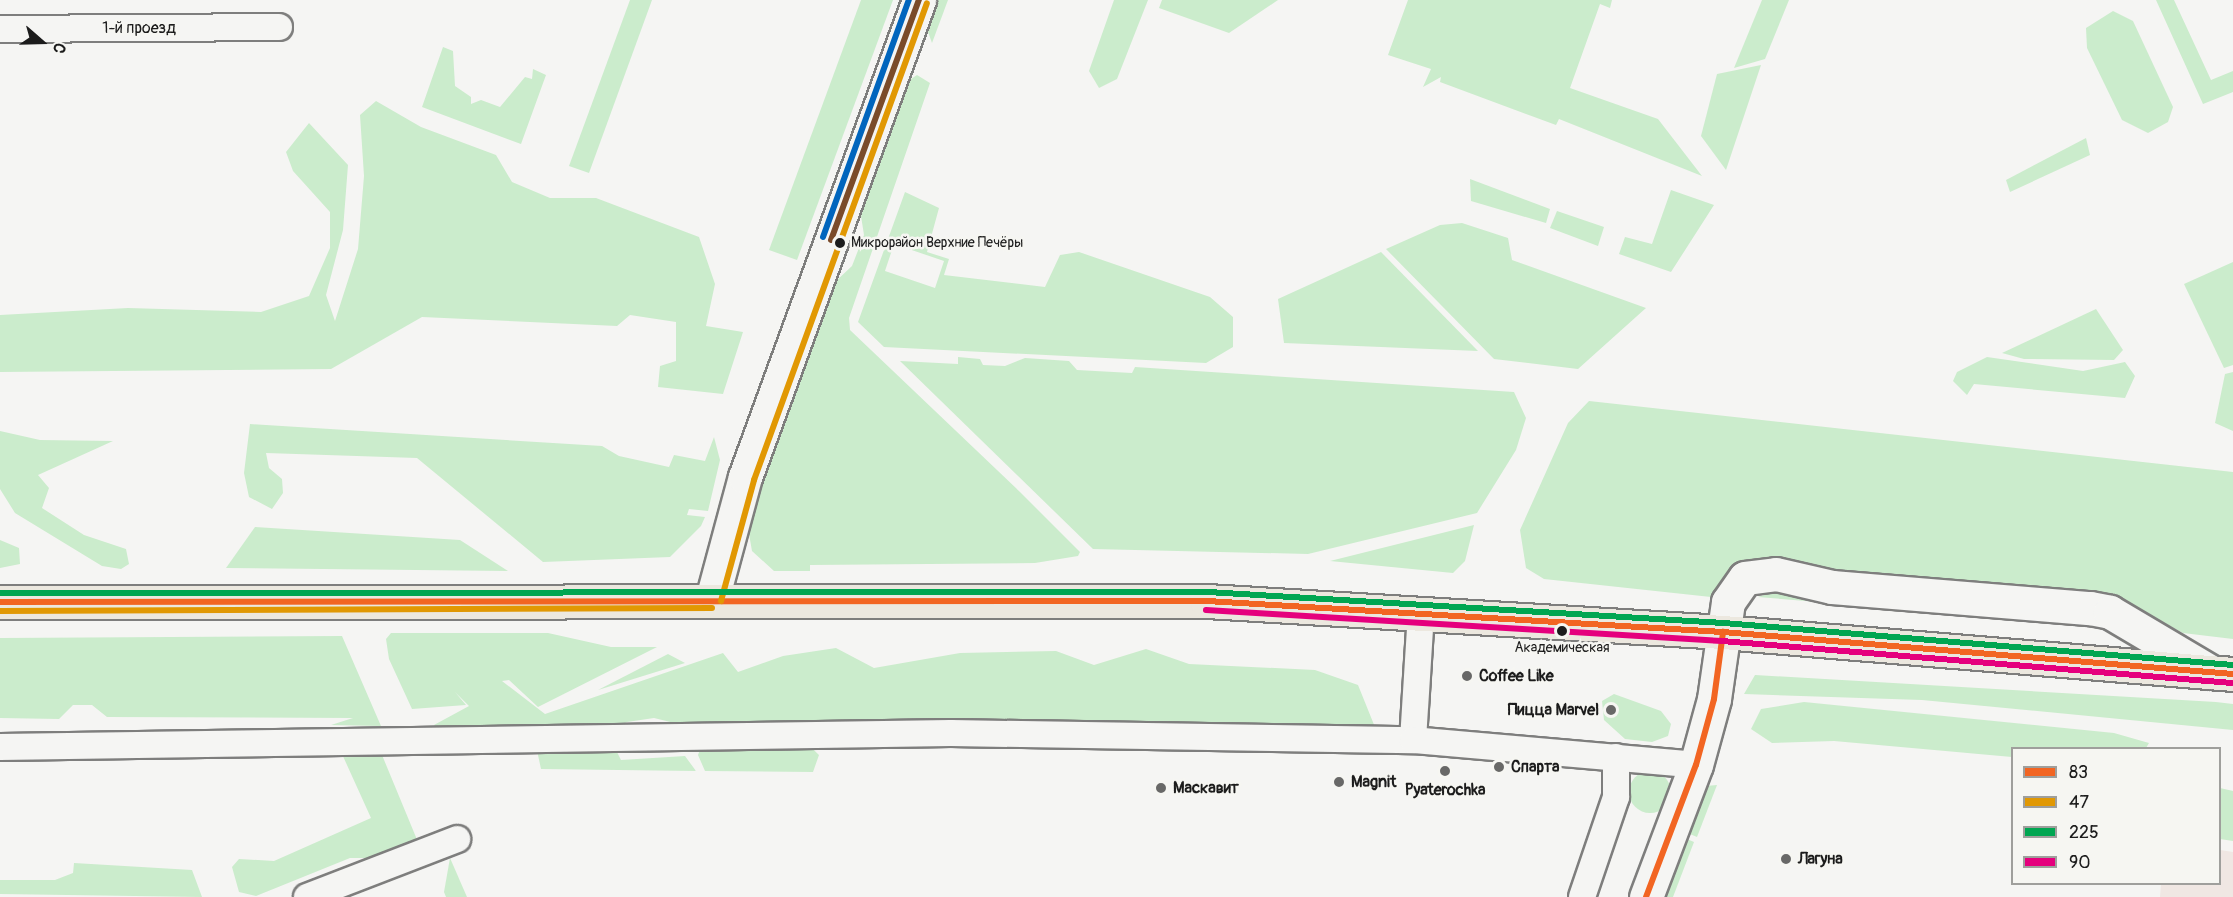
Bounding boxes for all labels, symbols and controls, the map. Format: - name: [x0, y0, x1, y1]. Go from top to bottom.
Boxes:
- north arrow: [12, 12, 72, 72]
- street label: 1-й проезд: [102, 18, 176, 38]
- text: С: [48, 40, 70, 56]
- place label: Микрорайон Верхние Печёры: [851, 235, 1023, 251]
- marker: Микрорайон Верхние Печёры: [834, 237, 846, 249]
- marker: Академическая: [1556, 625, 1568, 637]
- place label: Академическая: [1515, 640, 1609, 656]
- place label: Coffee Like: [1479, 666, 1554, 686]
- marker: Coffee Like: [1460, 669, 1474, 683]
- place label: Пицца Marvel: [1508, 700, 1599, 720]
- marker: Пицца Marvel: [1604, 703, 1618, 717]
- legend: [2011, 747, 2221, 885]
- place label: Спарта: [1511, 757, 1559, 777]
- marker: Спарта: [1492, 760, 1506, 774]
- text: 83: [2069, 761, 2088, 784]
- marker: Pyaterochka: [1438, 764, 1452, 778]
- place label: Magnit: [1351, 772, 1396, 792]
- marker: Magnit: [1332, 775, 1346, 789]
- place label: Маскавит: [1173, 778, 1239, 798]
- place label: Pyaterochka: [1405, 780, 1485, 800]
- marker: Маскавит: [1154, 781, 1168, 795]
- text: 47: [2069, 791, 2089, 814]
- text: 225: [2069, 821, 2099, 844]
- place label: Лагуна: [1798, 849, 1843, 869]
- text: 90: [2069, 851, 2091, 874]
- marker: Лагуна: [1779, 852, 1793, 866]

